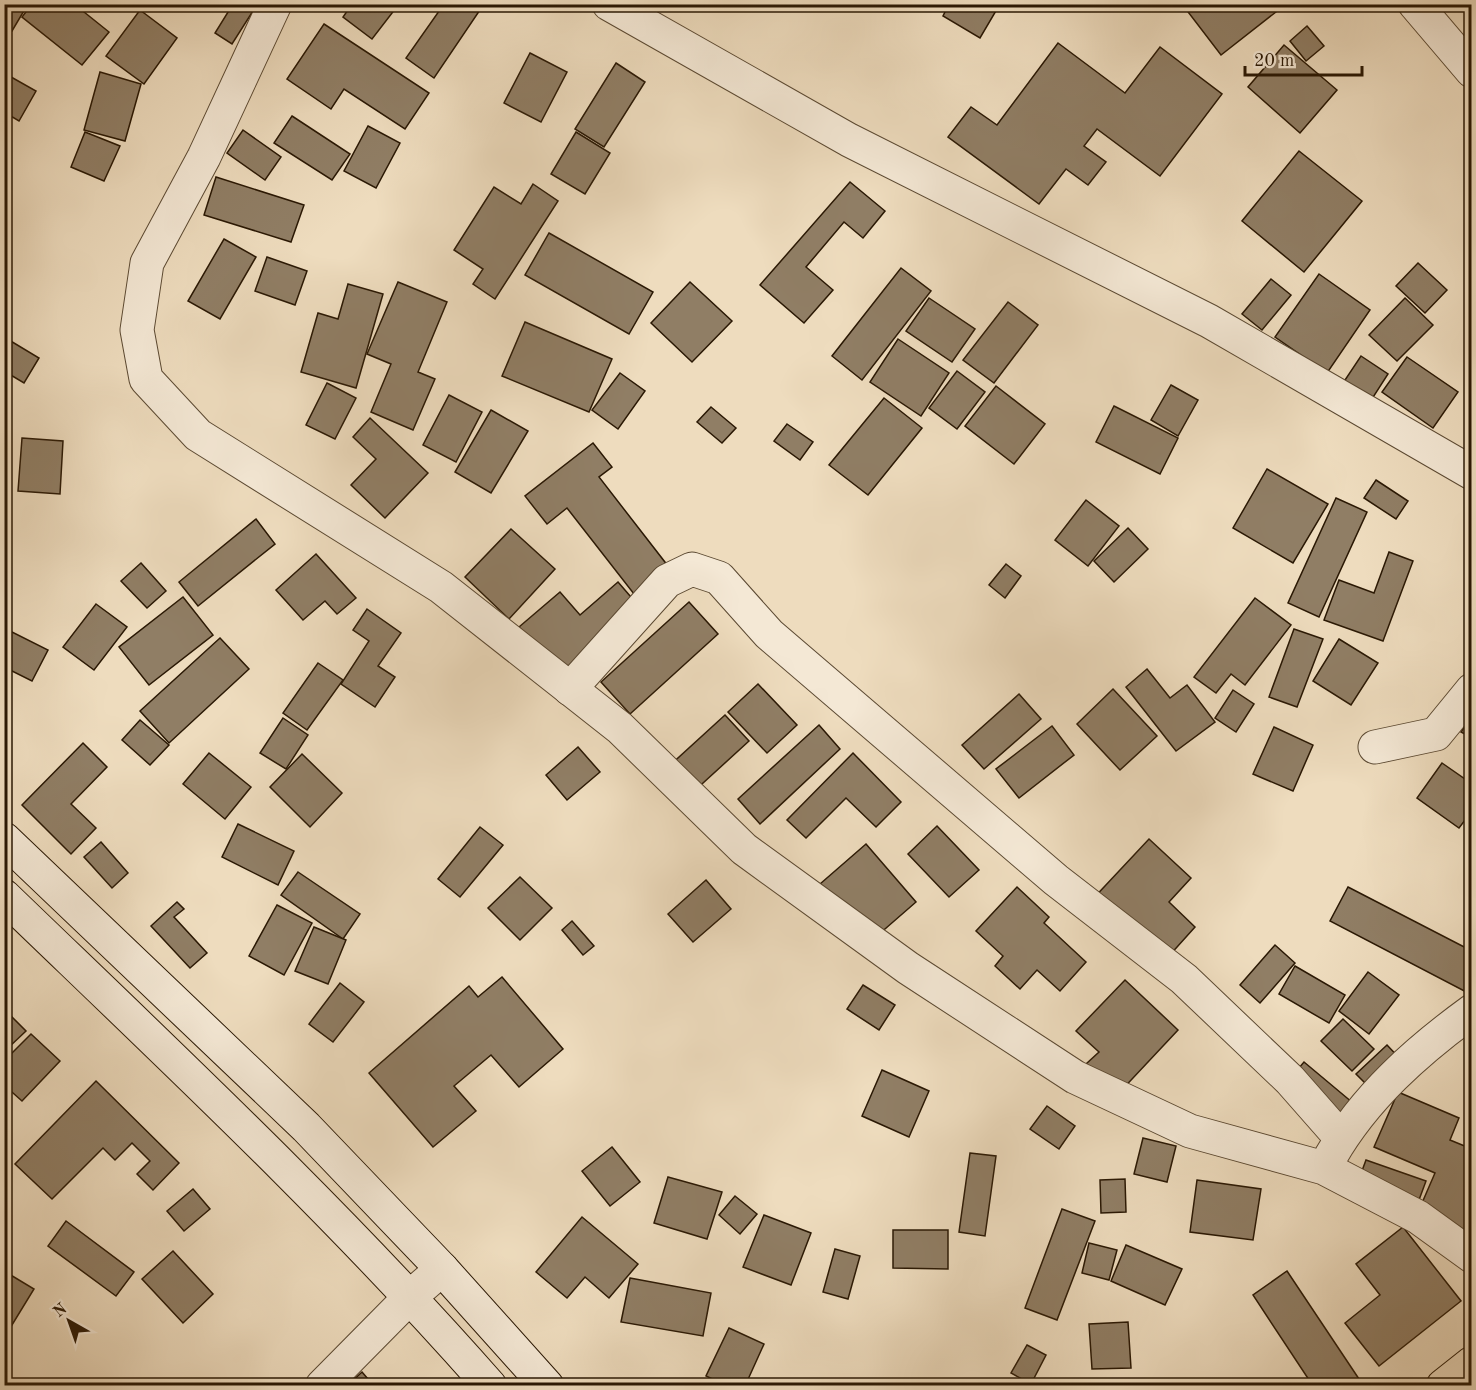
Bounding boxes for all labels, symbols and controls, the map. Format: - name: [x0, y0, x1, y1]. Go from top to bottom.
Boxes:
- scale bar: [1245, 39, 1362, 77]
- text: 20 m: [1254, 52, 1294, 70]
- north arrow: [39, 1291, 99, 1351]
- text: N: [51, 1300, 71, 1321]

